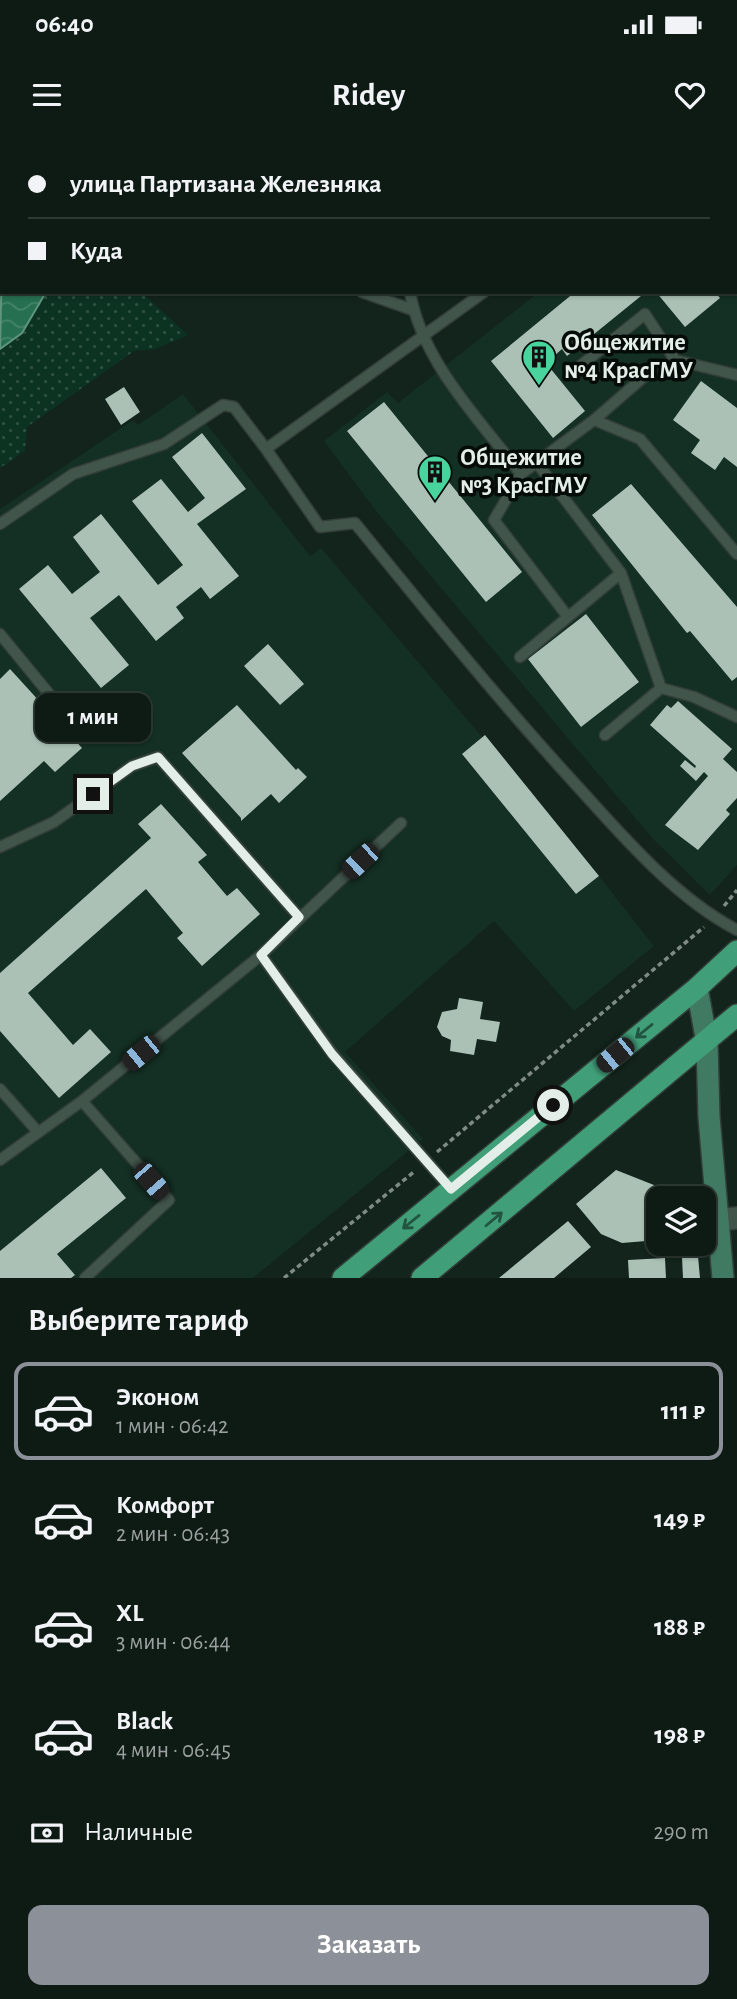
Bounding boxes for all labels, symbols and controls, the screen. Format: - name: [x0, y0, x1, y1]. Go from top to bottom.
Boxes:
- text: 06:40: [35, 11, 94, 37]
- icon: menu: [28, 76, 66, 114]
- icon: heart: [671, 76, 709, 114]
- text: Ridey: [332, 79, 405, 111]
- text: улица Партизана Железняка: [70, 171, 381, 197]
- text: Куда: [70, 238, 123, 264]
- place label: Общежитие №4 КрасГМУ: [564, 331, 693, 383]
- building icon: Общежитие №4 КрасГМУ: [520, 338, 558, 387]
- place label: Общежитие №3 КрасГМУ: [460, 446, 587, 498]
- building icon: Общежитие №3 КрасГМУ: [416, 453, 454, 502]
- callout: 1 мин: [35, 692, 151, 742]
- text: 1 мин: [67, 706, 119, 729]
- route end: [77, 778, 109, 810]
- car: [338, 839, 383, 883]
- one-way arrow: [636, 1023, 654, 1039]
- car: [119, 1032, 164, 1074]
- car: [593, 1034, 638, 1076]
- route start: [537, 1089, 569, 1121]
- car: [130, 1158, 173, 1204]
- map controls: [646, 1186, 716, 1256]
- button: layers: [646, 1186, 716, 1256]
- one-way arrow: [484, 1211, 502, 1227]
- one-way arrow: [403, 1214, 421, 1230]
- text: Выберите тариф: [28, 1304, 249, 1336]
- icon: car: [32, 1380, 95, 1443]
- text: Эконом: [116, 1384, 199, 1410]
- text: 111 ₽: [661, 1398, 705, 1424]
- text: 1 мин · 06:42: [116, 1415, 229, 1438]
- icon: car: [32, 1488, 95, 1551]
- text: Комфорт: [116, 1492, 214, 1518]
- text: 149 ₽: [654, 1506, 705, 1532]
- text: 2 мин · 06:43: [116, 1523, 230, 1546]
- icon: car: [32, 1596, 95, 1659]
- text: XL: [116, 1600, 143, 1626]
- text: 188 ₽: [654, 1614, 705, 1640]
- text: 3 мин · 06:44: [116, 1631, 231, 1654]
- icon: car: [32, 1704, 95, 1767]
- text: Black: [116, 1708, 173, 1734]
- text: 198 ₽: [654, 1722, 705, 1748]
- text: 4 мин · 06:45: [116, 1739, 231, 1762]
- icon: cash: [28, 1814, 66, 1852]
- text: Наличные: [84, 1819, 193, 1845]
- text: 290 m: [653, 1821, 709, 1844]
- button: Заказать: [28, 1905, 709, 1985]

